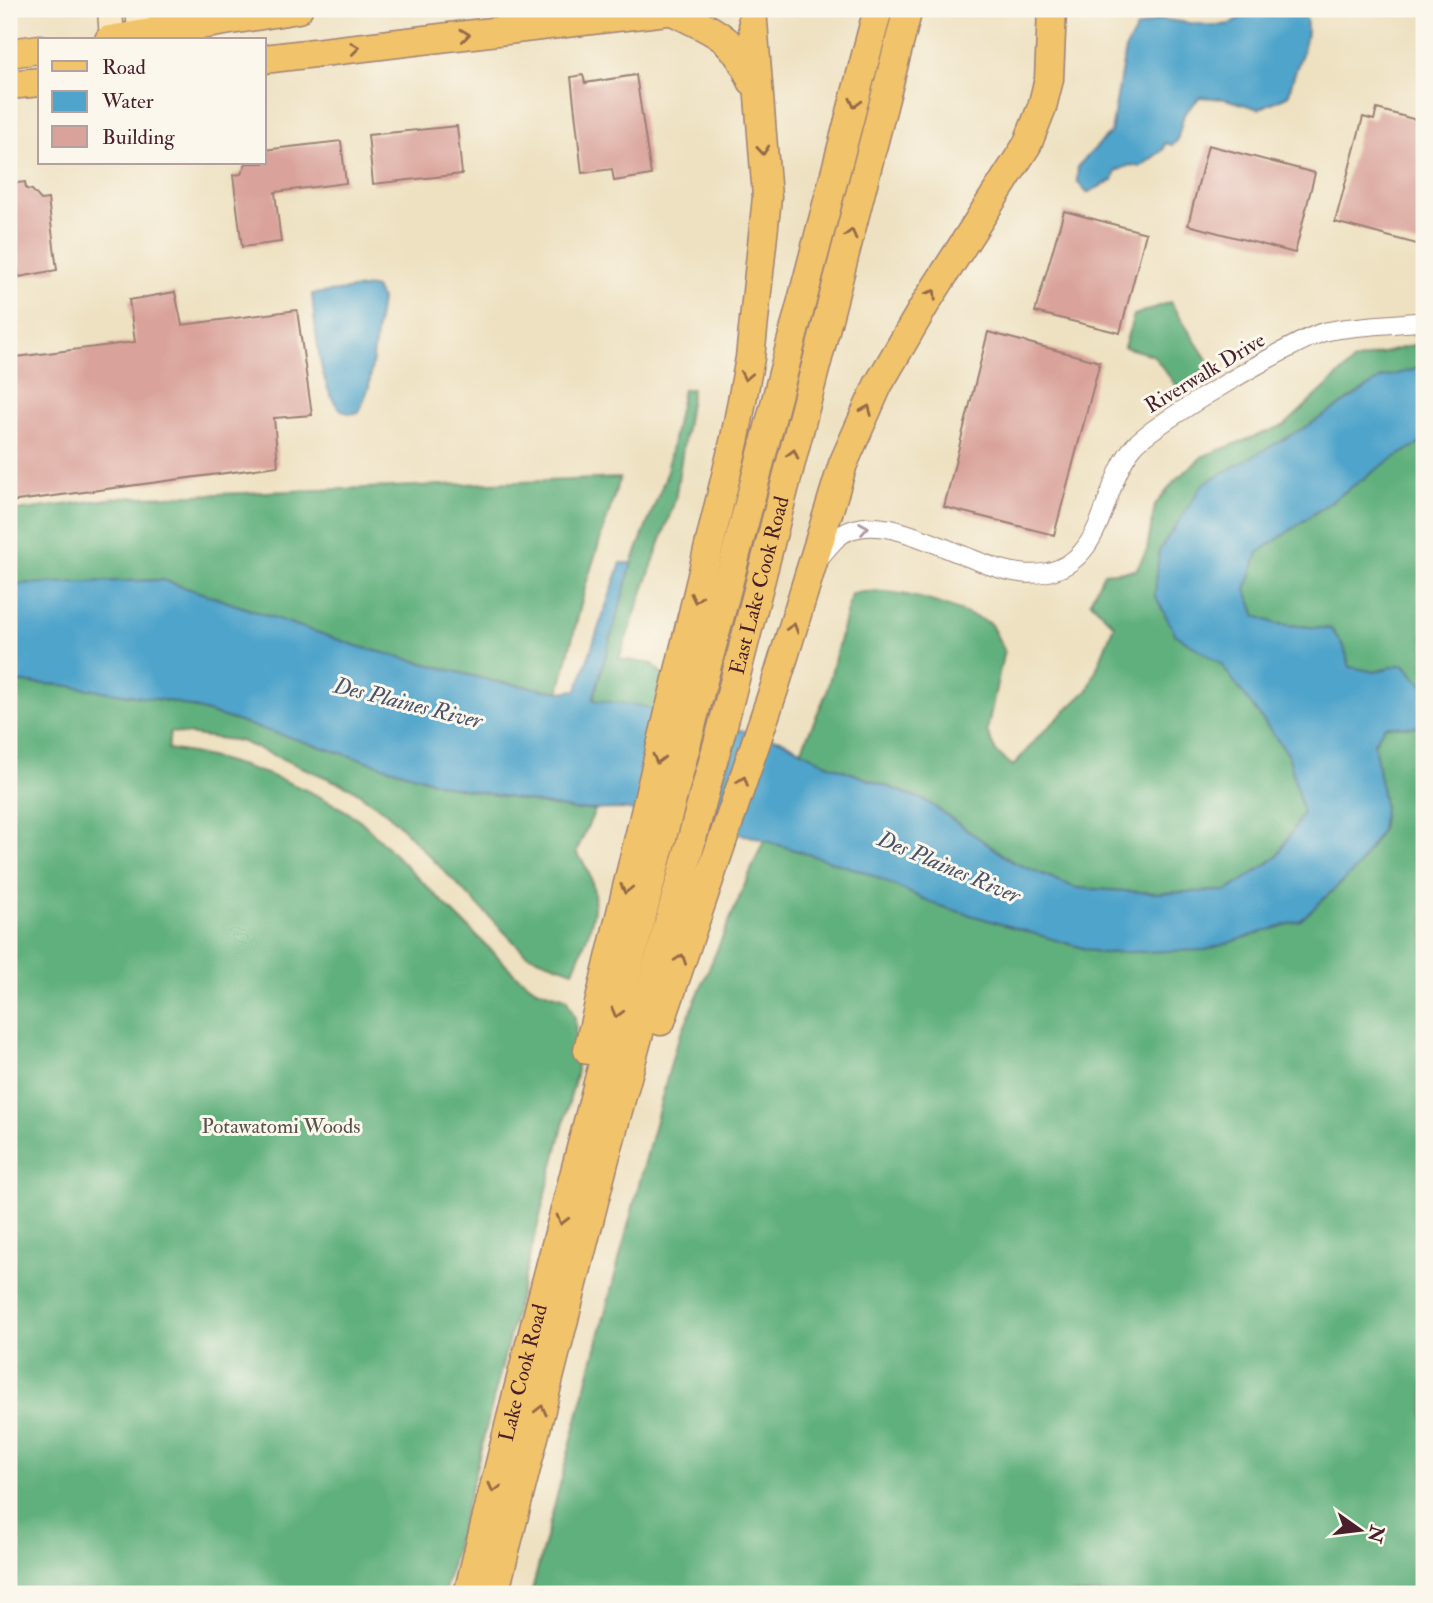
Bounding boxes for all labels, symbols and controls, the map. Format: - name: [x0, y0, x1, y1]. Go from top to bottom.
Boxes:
- one-way arrow: [459, 28, 470, 43]
- legend: [38, 38, 266, 164]
- one-way arrow: [349, 41, 361, 56]
- text: Road: [102, 54, 147, 81]
- text: Water: [101, 88, 154, 115]
- one-way arrow: [849, 97, 863, 109]
- text: Building: [102, 124, 175, 151]
- one-way arrow: [755, 145, 770, 156]
- one-way arrow: [843, 228, 857, 240]
- one-way arrow: [923, 289, 936, 302]
- street label: Riverwalk Drive: [1140, 326, 1270, 419]
- one-way arrow: [740, 370, 755, 382]
- one-way arrow: [858, 405, 872, 417]
- one-way arrow: [785, 448, 800, 460]
- street label: East Lake Cook Road: [723, 493, 795, 677]
- one-way arrow: [858, 521, 870, 536]
- one-way arrow: [690, 592, 704, 604]
- one-way arrow: [784, 622, 799, 634]
- water label: Des Plaines River: [330, 670, 487, 736]
- one-way arrow: [651, 753, 666, 765]
- one-way arrow: [735, 775, 749, 787]
- water label: Des Plaines River: [872, 824, 1026, 911]
- one-way arrow: [620, 883, 635, 895]
- one-way arrow: [673, 953, 687, 965]
- one-way arrow: [611, 1007, 625, 1019]
- park label: Potawatomi Woods: [202, 1113, 360, 1140]
- one-way arrow: [556, 1214, 570, 1226]
- street label: Lake Cook Road: [492, 1300, 554, 1444]
- one-way arrow: [533, 1404, 547, 1416]
- one-way arrow: [488, 1481, 502, 1493]
- north arrow: [1324, 1494, 1394, 1564]
- text: N: [1362, 1522, 1389, 1546]

